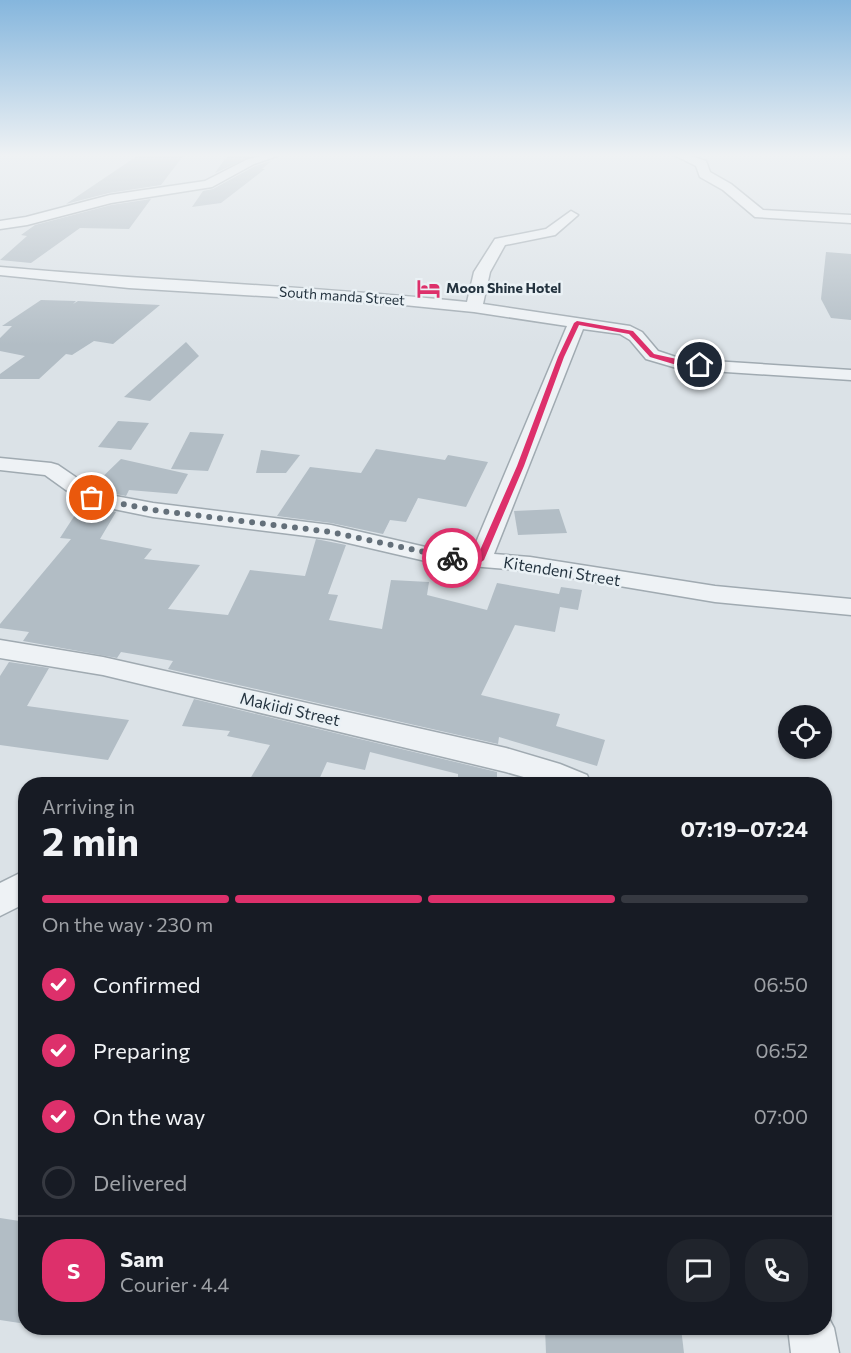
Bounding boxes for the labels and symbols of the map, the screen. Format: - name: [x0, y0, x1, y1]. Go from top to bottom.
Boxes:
- hotel icon: Moon Shine Hotel: [415, 275, 441, 301]
- place label: Moon Shine Hotel: [446, 279, 561, 296]
- street label: South manda Street: [279, 283, 406, 308]
- pin: [674, 339, 725, 390]
- pin: [66, 472, 117, 523]
- courier: [422, 528, 482, 588]
- street label: Kitendeni Street: [502, 552, 622, 589]
- street label: Makiidi Street: [238, 688, 342, 729]

